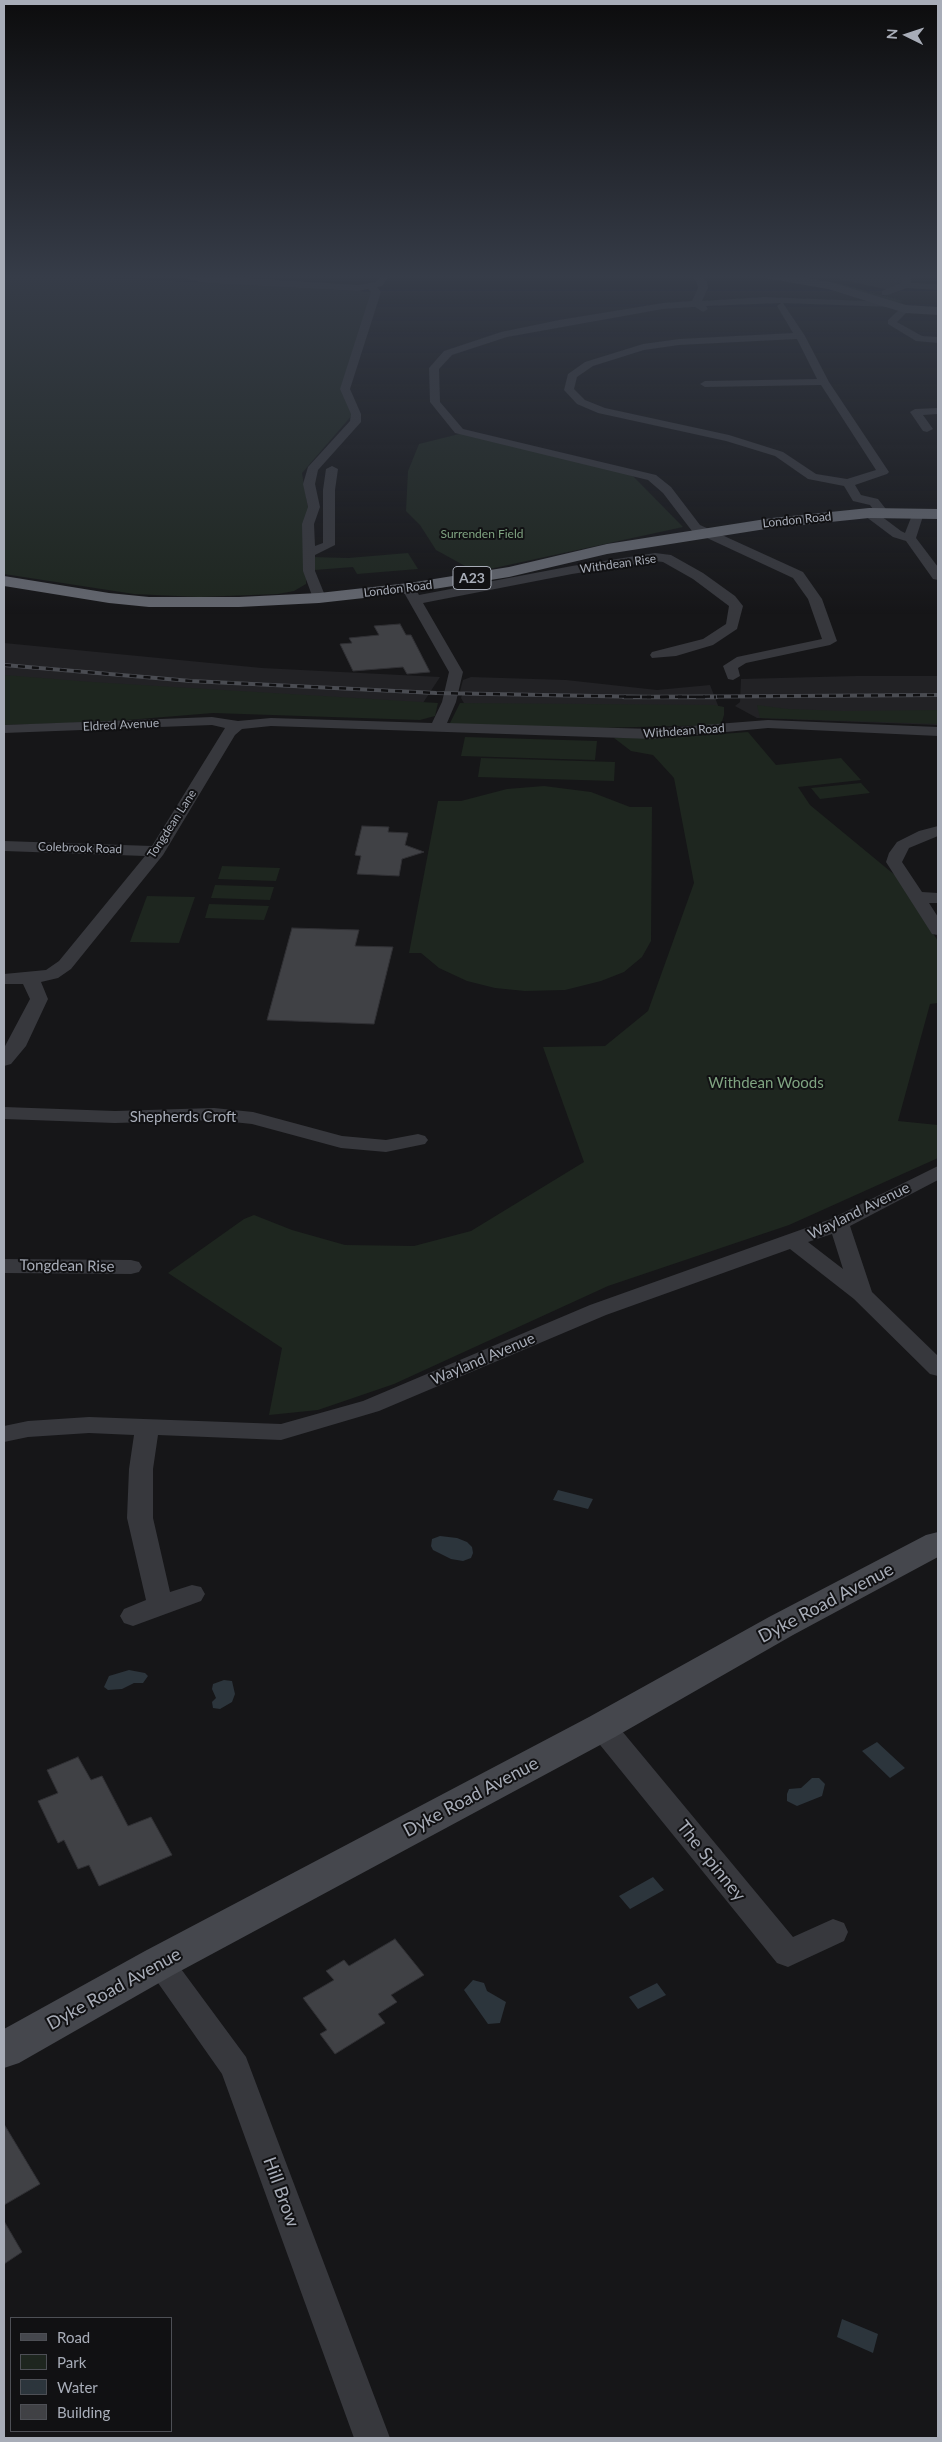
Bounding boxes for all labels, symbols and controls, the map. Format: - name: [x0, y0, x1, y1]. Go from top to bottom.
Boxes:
- north arrow: [882, 10, 932, 60]
- text: N: [883, 28, 900, 40]
- street label: London Road: [762, 509, 832, 531]
- park label: Surrenden Field: [441, 527, 523, 541]
- street label: Withdean Rise: [579, 552, 657, 576]
- road number: A23: [453, 566, 491, 590]
- street label: London Road: [363, 578, 433, 600]
- street label: Eldred Avenue: [82, 716, 160, 734]
- street label: Withdean Road: [643, 721, 725, 741]
- street label: Tongdean Lane: [144, 787, 200, 861]
- street label: Colebrook Road: [38, 839, 122, 857]
- park label: Withdean Woods: [708, 1074, 824, 1092]
- street label: Shepherds Croft: [130, 1108, 236, 1126]
- street label: Wayland Avenue: [805, 1179, 913, 1243]
- street label: Tongdean Rise: [19, 1256, 115, 1276]
- street label: Wayland Avenue: [428, 1329, 538, 1389]
- street label: Dyke Road Avenue: [755, 1558, 897, 1648]
- street label: Dyke Road Avenue: [400, 1752, 542, 1842]
- street label: The Spinney: [672, 1816, 750, 1906]
- street label: Dyke Road Avenue: [43, 1943, 185, 2035]
- street label: Hill Brow: [258, 2154, 304, 2230]
- legend: [10, 2317, 172, 2432]
- text: Road: [57, 2328, 90, 2346]
- text: Park: [57, 2353, 86, 2371]
- text: Water: [57, 2378, 98, 2396]
- text: Building: [57, 2403, 110, 2421]

